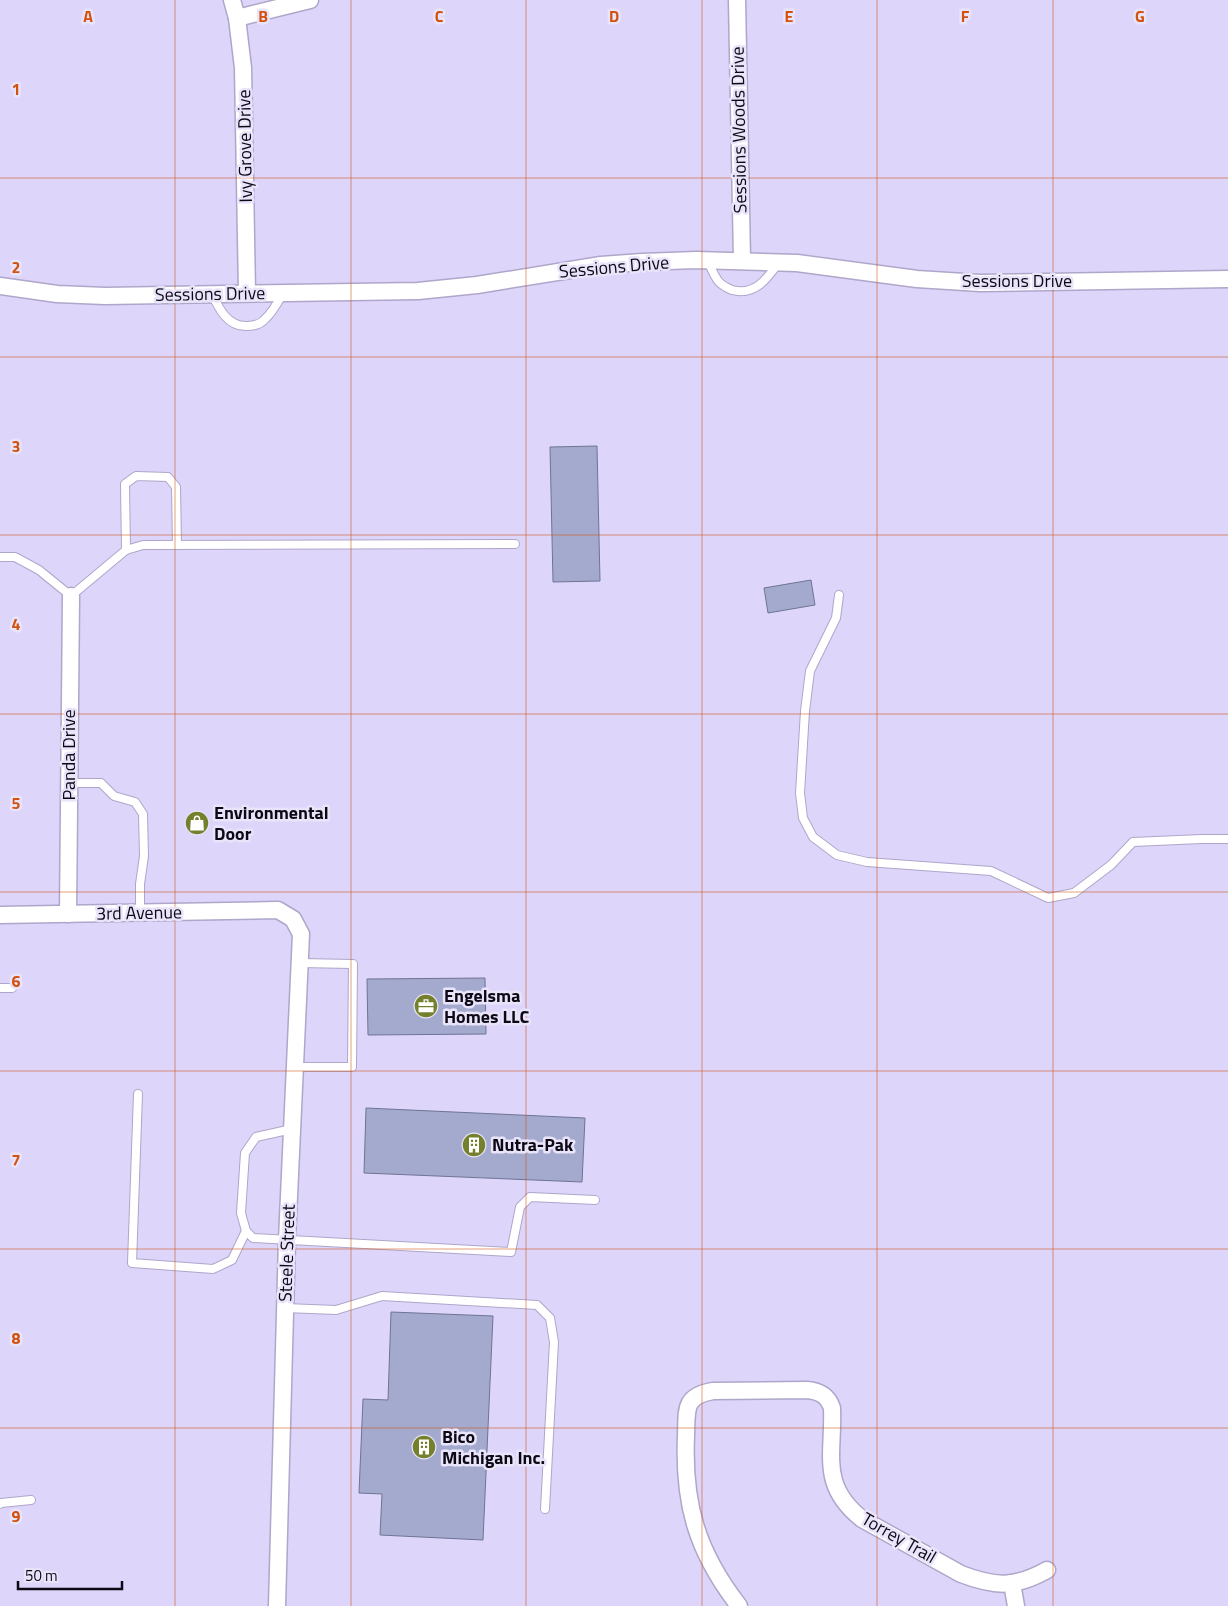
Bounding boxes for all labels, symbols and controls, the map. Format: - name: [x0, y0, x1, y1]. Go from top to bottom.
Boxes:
- text: A: [83, 4, 93, 28]
- text: B: [258, 4, 268, 28]
- text: C: [435, 4, 444, 28]
- text: D: [609, 4, 619, 28]
- text: E: [785, 4, 794, 28]
- text: F: [961, 4, 970, 28]
- text: G: [1135, 4, 1145, 28]
- street label: Sessions Woods Drive: [724, 46, 753, 214]
- text: 1: [12, 77, 20, 101]
- street label: Ivy Grove Drive: [230, 89, 259, 203]
- street label: Sessions Drive: [558, 248, 670, 285]
- text: 2: [12, 255, 20, 279]
- street label: Sessions Drive: [962, 267, 1072, 294]
- street label: Sessions Drive: [155, 279, 265, 308]
- text: 3: [12, 434, 20, 458]
- text: 4: [12, 612, 21, 636]
- street label: Panda Drive: [55, 709, 82, 801]
- text: 5: [12, 791, 21, 815]
- place label: Environmental Door: [214, 799, 329, 847]
- shop icon: Environmental Door: [184, 810, 210, 836]
- street label: 3rd Avenue: [96, 898, 182, 927]
- text: 6: [12, 969, 21, 993]
- place label: Engelsma Homes LLC: [444, 982, 529, 1030]
- office icon: Engelsma Homes LLC: [413, 993, 439, 1019]
- place label: Nutra-Pak: [492, 1131, 574, 1158]
- building icon: Nutra-Pak: [461, 1132, 487, 1158]
- text: 7: [12, 1148, 20, 1172]
- street label: Steele Street: [271, 1203, 302, 1302]
- text: 8: [12, 1326, 21, 1350]
- place label: Bico Michigan Inc.: [442, 1423, 545, 1471]
- building icon: Bico Michigan Inc.: [411, 1434, 437, 1460]
- text: 9: [12, 1504, 21, 1528]
- street label: Torrey Trail: [857, 1505, 942, 1570]
- scale bar: [18, 1558, 121, 1590]
- text: 50 m: [25, 1564, 58, 1587]

